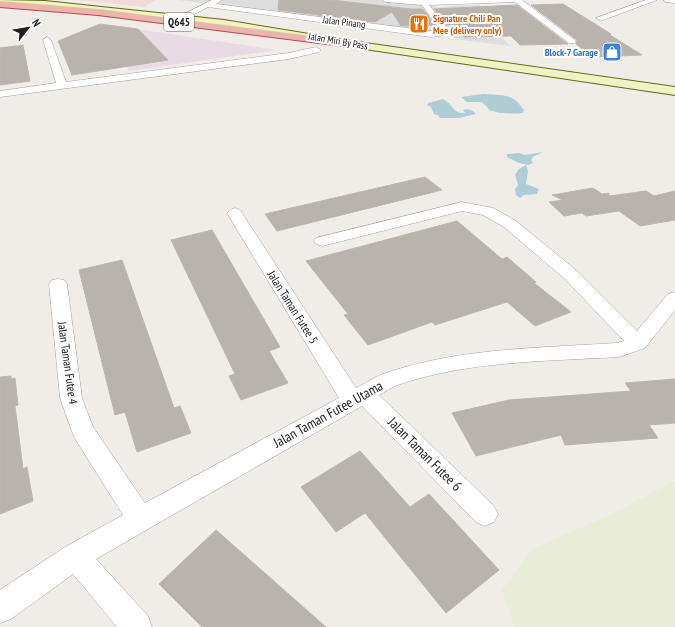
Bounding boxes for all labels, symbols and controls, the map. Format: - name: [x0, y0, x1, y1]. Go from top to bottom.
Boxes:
- north arrow: [8, 8, 48, 48]
- place label: Signature Chili Pan Mee (delivery only): [433, 12, 502, 37]
- road number: Q645: [164, 13, 194, 31]
- street label: Jalan Pinang: [321, 13, 366, 31]
- restaurant icon: Signature Chili Pan Mee (delivery only): [408, 13, 430, 35]
- text: N: [29, 17, 44, 29]
- street label: Jalan Miri By Pass: [306, 29, 369, 53]
- shop icon: Block-7 Garage: [601, 41, 623, 63]
- place label: Block-7 Garage: [545, 46, 598, 59]
- street label: Jalan Taman Futee 5: [264, 267, 321, 346]
- street label: Jalan Taman Futee 4: [55, 320, 81, 406]
- street label: Jalan Taman Futee Utama: [269, 376, 386, 452]
- street label: Jalan Taman Futee 6: [383, 412, 466, 495]

